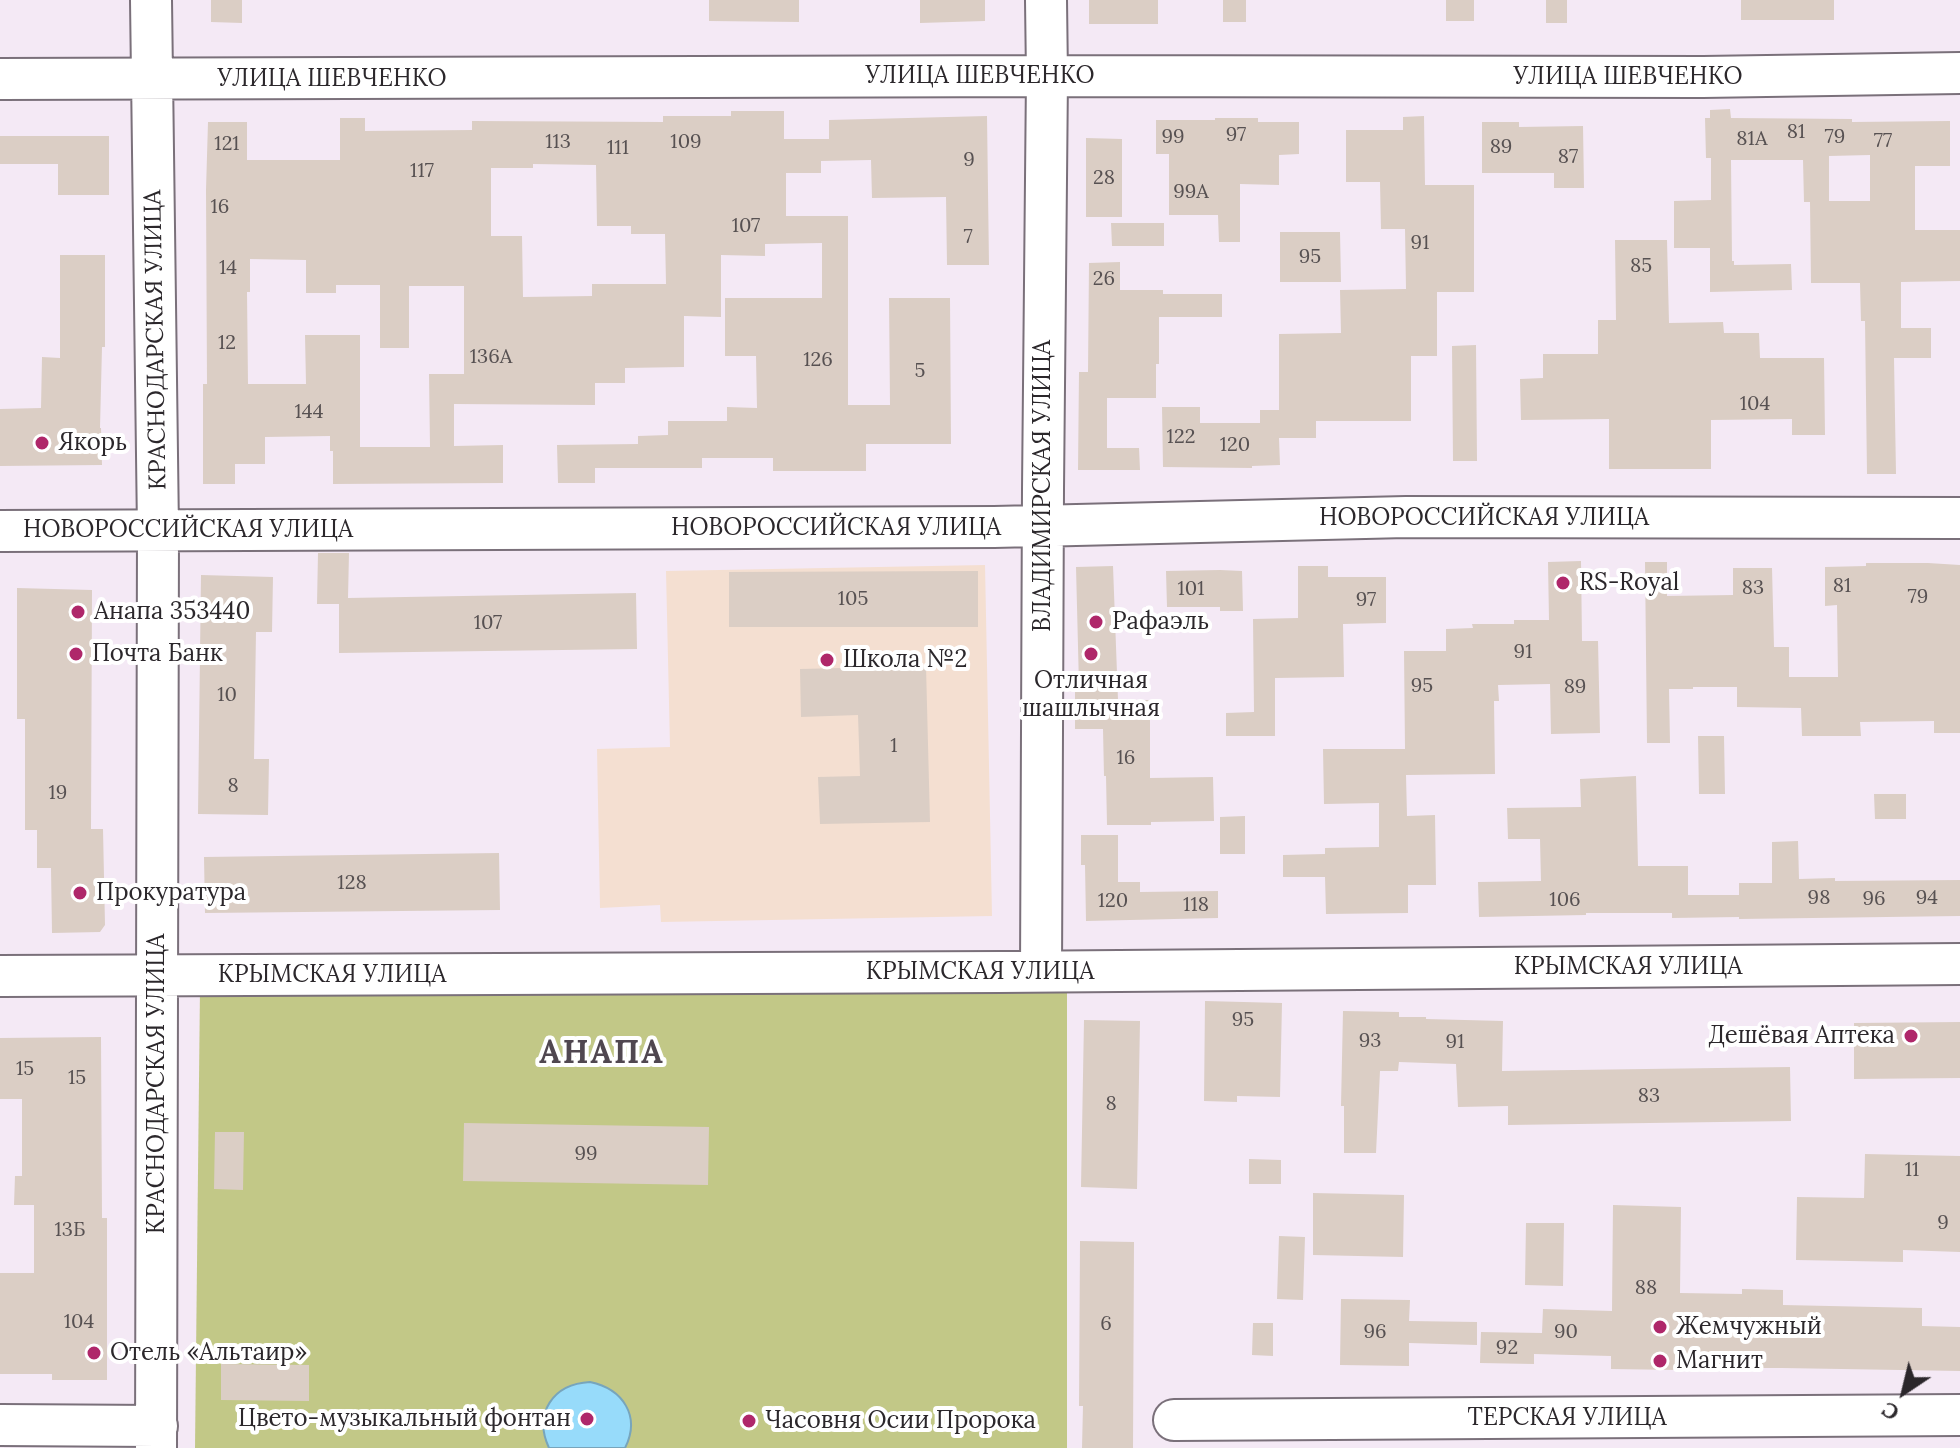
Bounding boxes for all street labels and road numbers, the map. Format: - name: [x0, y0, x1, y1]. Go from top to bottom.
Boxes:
- street label: УЛИЦА ШЕВЧЕНКО: [865, 62, 1095, 90]
- street label: УЛИЦА ШЕВЧЕНКО: [1513, 63, 1743, 91]
- street label: УЛИЦА ШЕВЧЕНКО: [217, 65, 447, 93]
- street label: КРАСНОДАРСКАЯ УЛИЦА: [139, 190, 173, 490]
- street label: ВЛАДИМИРСКАЯ УЛИЦА: [1029, 340, 1057, 632]
- street label: НОВОРОССИЙСКАЯ УЛИЦА: [1319, 504, 1649, 532]
- street label: НОВОРОССИЙСКАЯ УЛИЦА: [671, 514, 1001, 542]
- street label: НОВОРОССИЙСКАЯ УЛИЦА: [23, 516, 353, 544]
- street label: КРАСНОДАРСКАЯ УЛИЦА: [143, 934, 171, 1234]
- street label: КРЫМСКАЯ УЛИЦА: [1514, 953, 1742, 981]
- street label: КРЫМСКАЯ УЛИЦА: [866, 958, 1094, 986]
- street label: КРЫМСКАЯ УЛИЦА: [218, 961, 446, 989]
- street label: ТЕРСКАЯ УЛИЦА: [1468, 1404, 1666, 1432]

